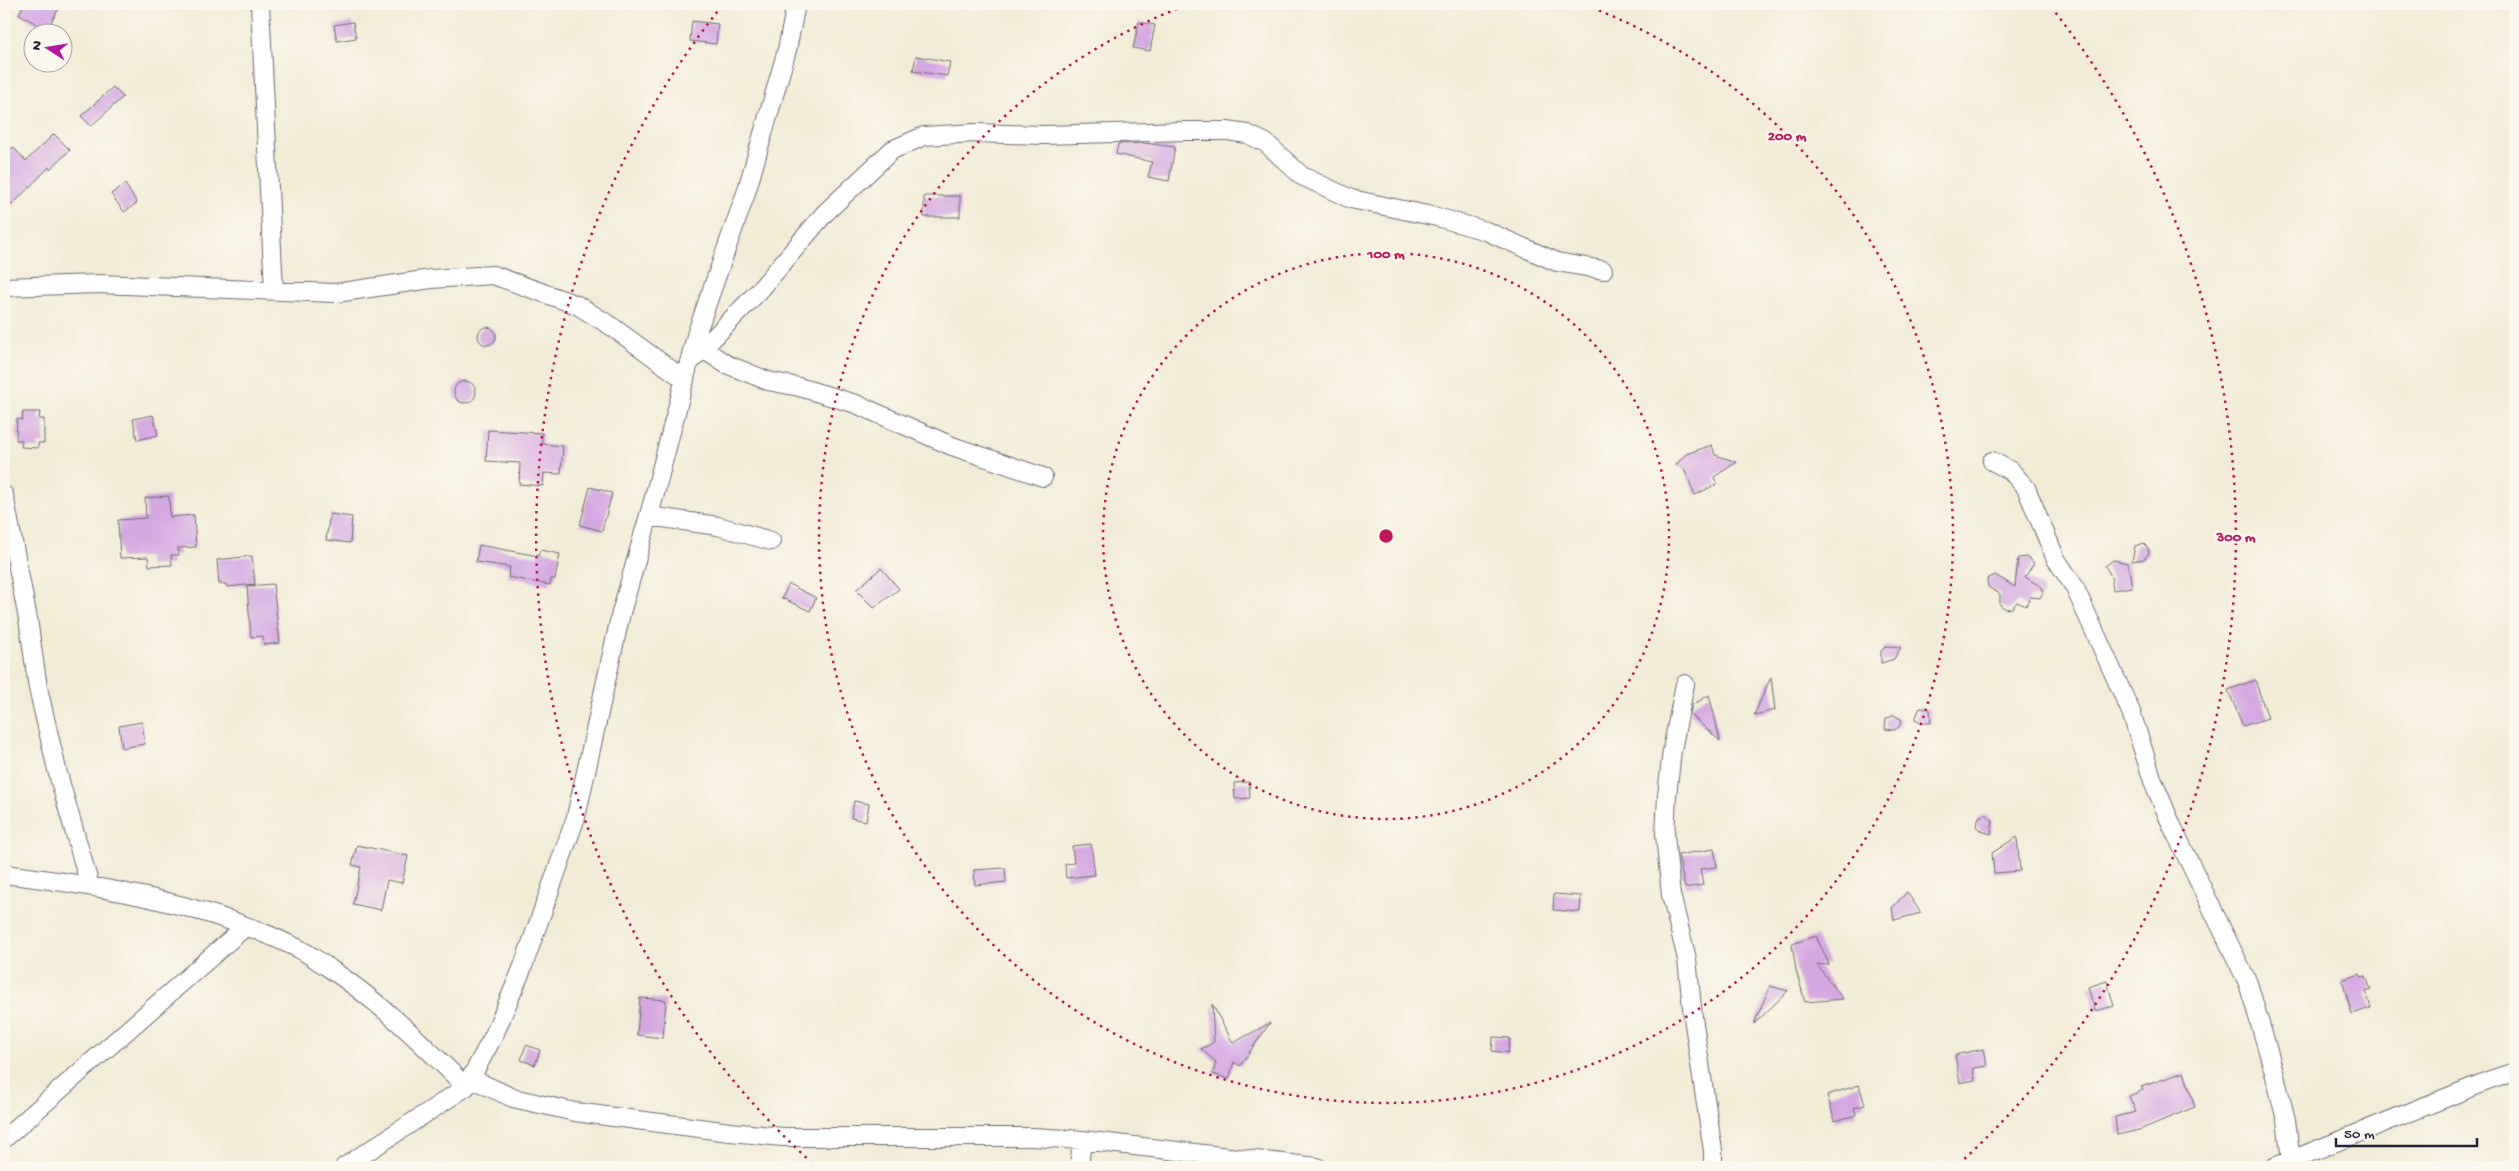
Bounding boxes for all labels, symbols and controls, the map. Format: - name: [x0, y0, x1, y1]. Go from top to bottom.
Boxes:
- north arrow: [22, 22, 72, 72]
- text: N: [28, 40, 47, 52]
- text: 200 m: [1768, 128, 1807, 146]
- text: 100 m: [1366, 246, 1405, 264]
- centre of rings: [1377, 527, 1395, 545]
- text: 300 m: [2215, 529, 2256, 547]
- scale bar: [2336, 1116, 2478, 1148]
- text: 50 m: [2344, 1126, 2375, 1144]

